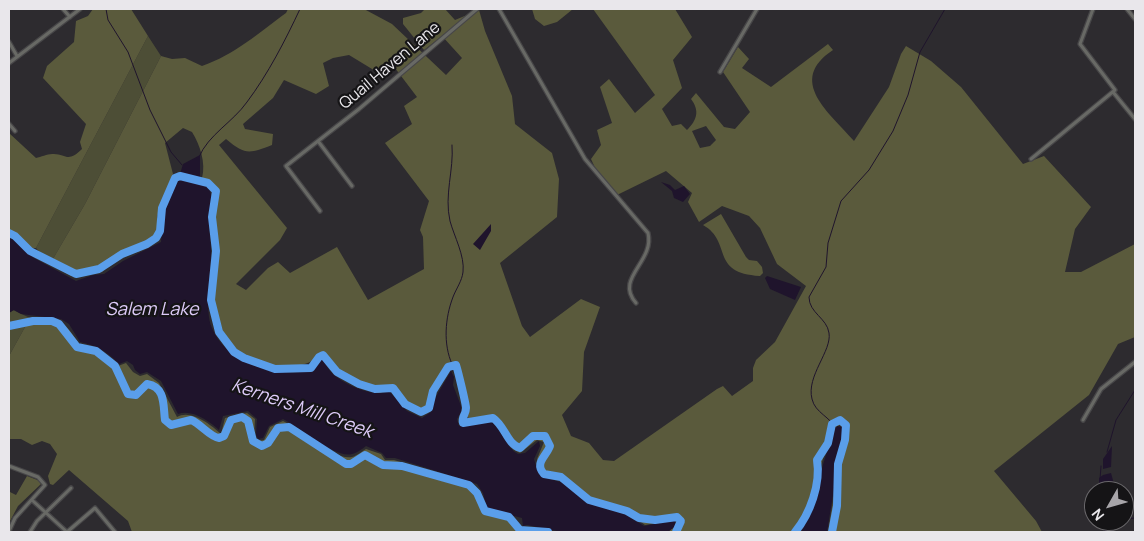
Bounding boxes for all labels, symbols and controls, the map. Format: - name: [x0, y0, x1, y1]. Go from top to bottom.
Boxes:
- street label: Quail Haven Lane: [336, 18, 444, 114]
- water label: Salem Lake: [106, 299, 198, 321]
- water label: Kerners Mill Creek: [229, 375, 375, 443]
- north arrow: [1084, 481, 1134, 531]
- text: N: [1087, 505, 1108, 525]

